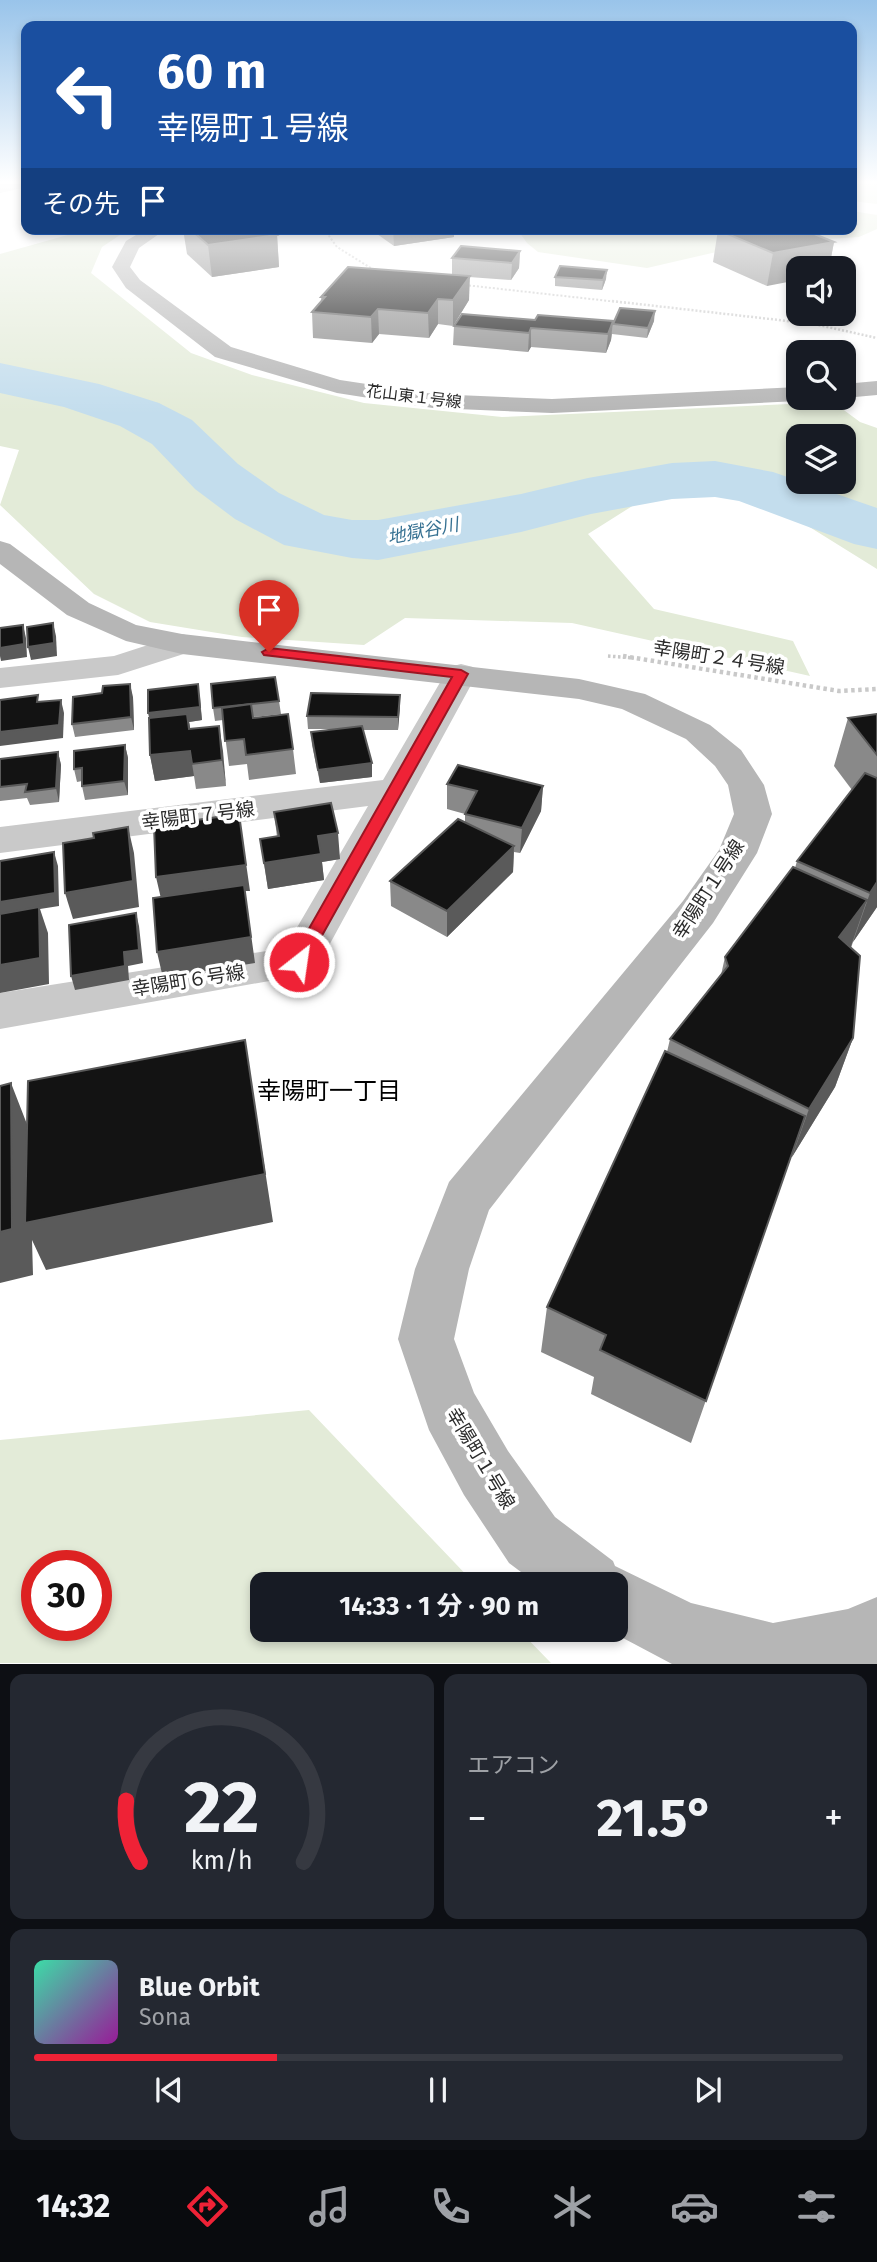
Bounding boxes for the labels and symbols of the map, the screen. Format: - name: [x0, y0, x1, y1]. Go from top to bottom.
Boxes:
- street label: 花山東１号線: [365, 381, 463, 412]
- water label: 地獄谷川: [386, 513, 462, 549]
- pin: [239, 580, 299, 652]
- street label: 幸陽町２４号線: [651, 636, 786, 679]
- street label: 幸陽町７号線: [140, 797, 256, 834]
- street label: 幸陽町１号線: [668, 835, 749, 943]
- position arrow: [262, 925, 336, 999]
- street label: 幸陽町６号線: [130, 960, 246, 1001]
- district label: 幸陽町一丁目: [257, 1077, 401, 1105]
- street label: 幸陽町１号線: [441, 1403, 520, 1513]
- speed limit sign: 30: [21, 1550, 112, 1641]

